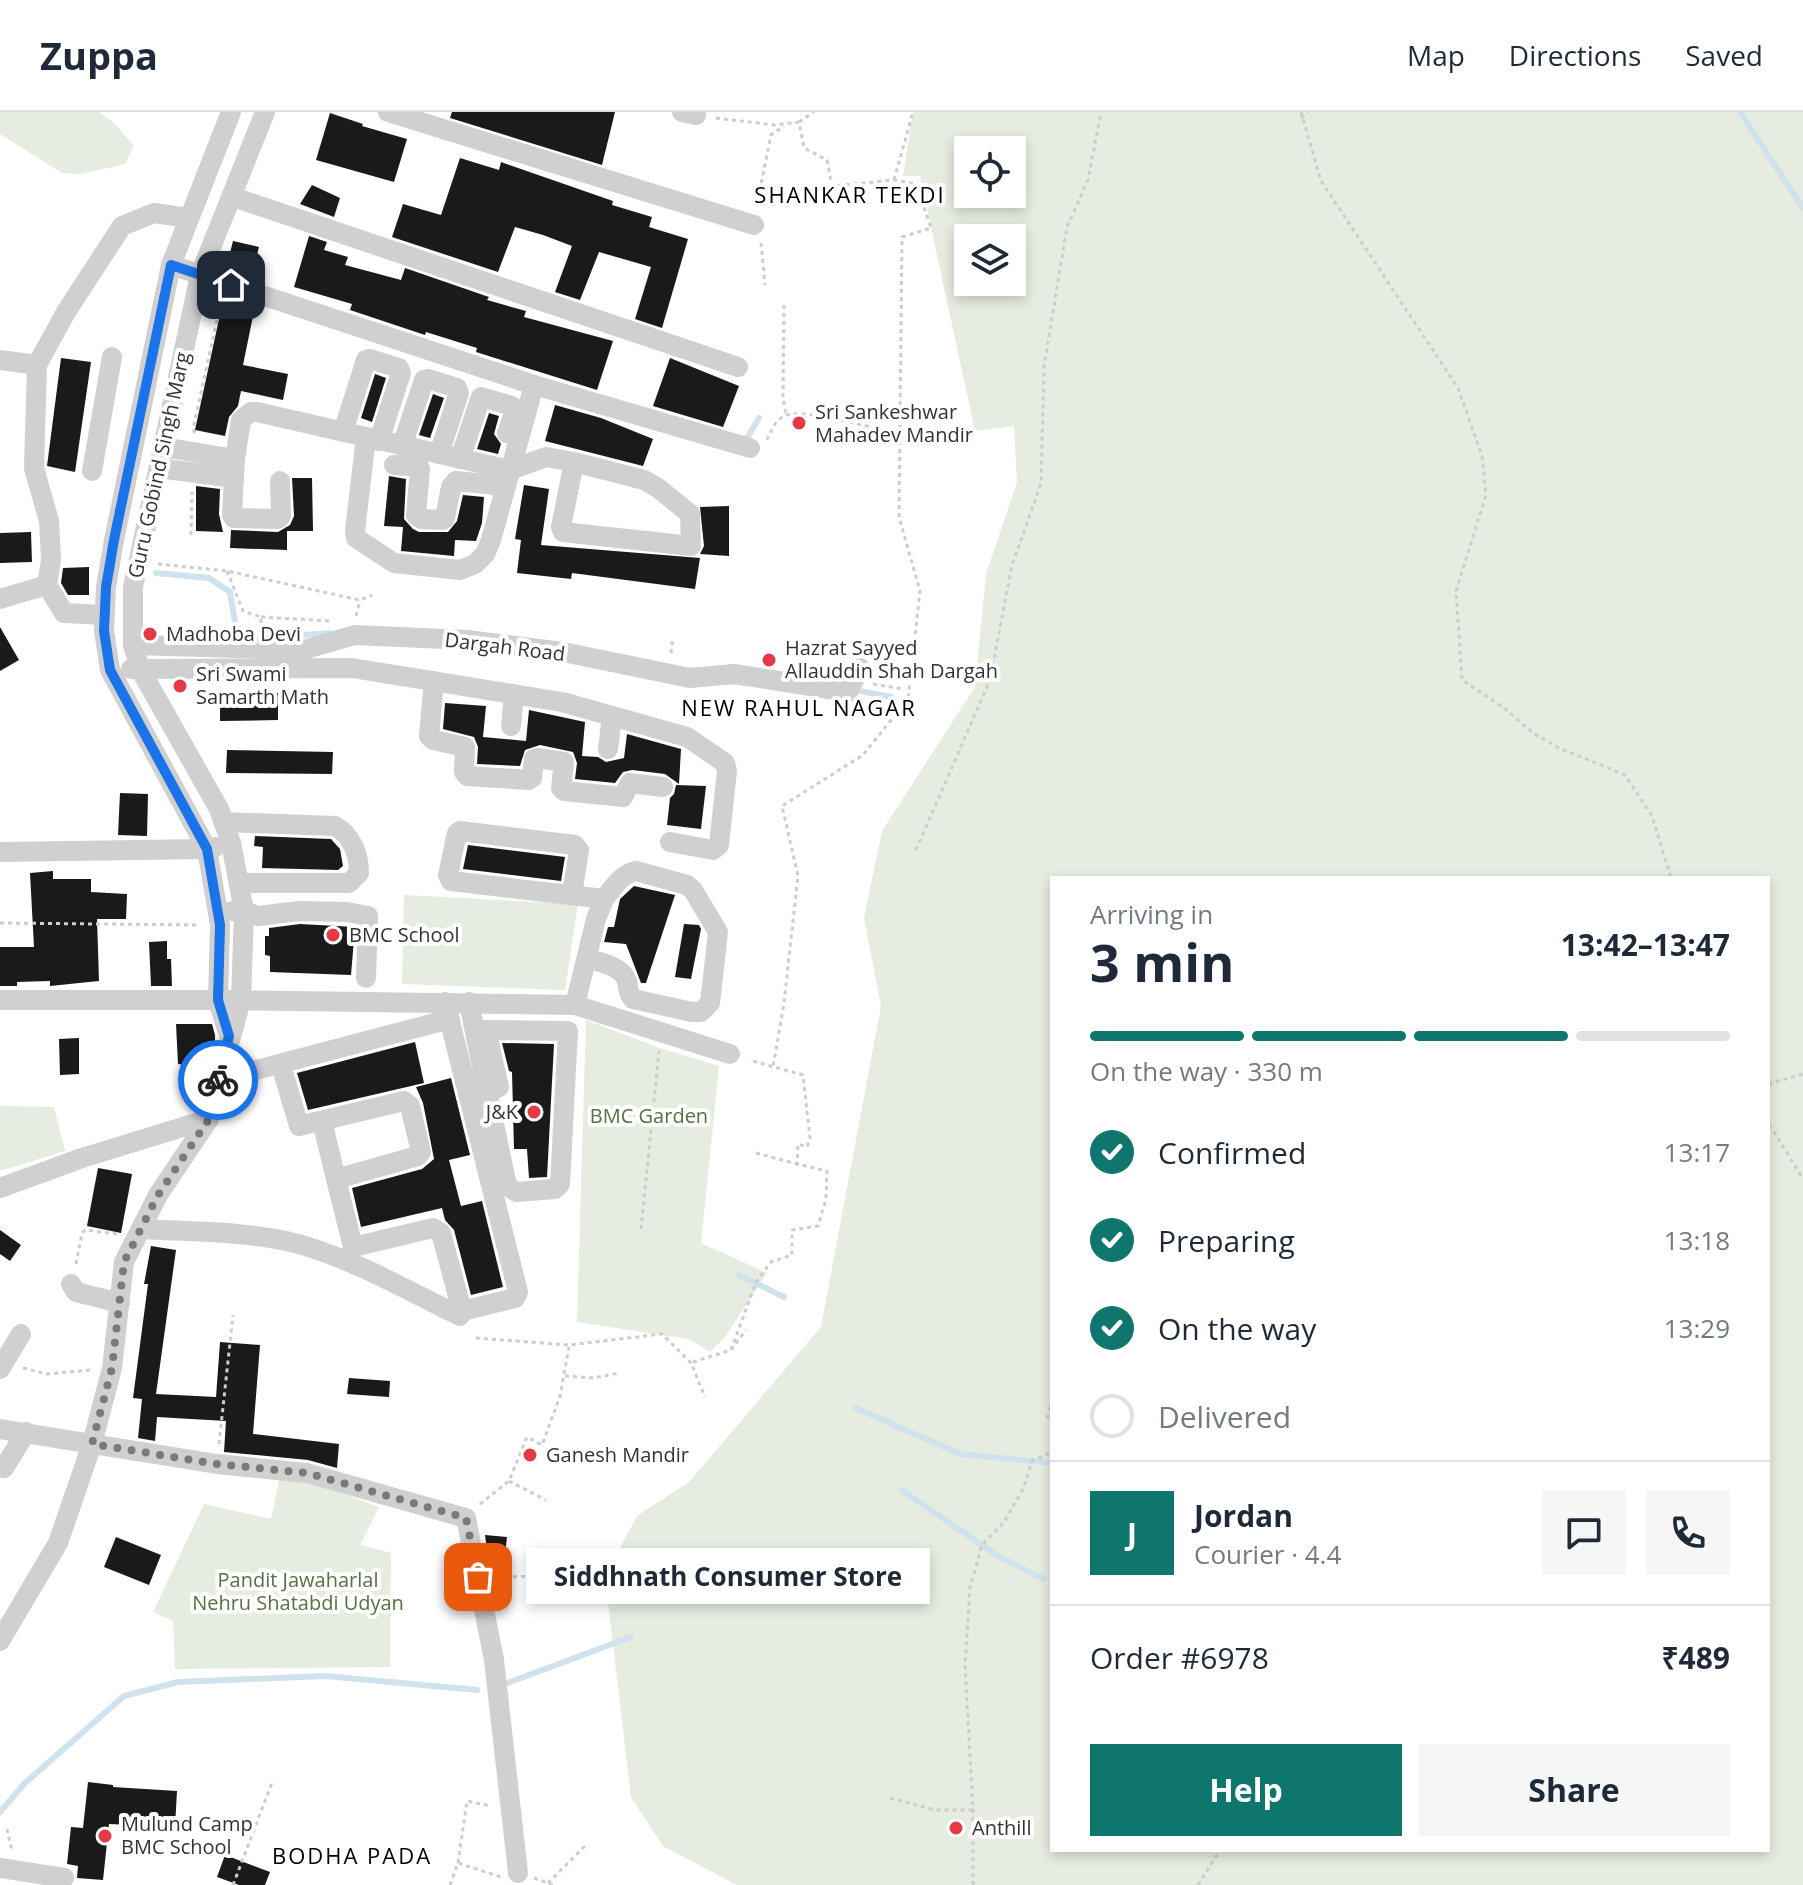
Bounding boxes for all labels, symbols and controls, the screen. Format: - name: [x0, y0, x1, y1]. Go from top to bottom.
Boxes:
- text: Zuppa: [40, 29, 158, 81]
- text: Map: [1407, 36, 1465, 74]
- text: Directions: [1509, 36, 1641, 74]
- text: Saved: [1685, 36, 1763, 74]
- map controls: [954, 136, 1026, 296]
- button: locate: [954, 136, 1026, 208]
- district label: SHANKAR TEKDI: [754, 179, 946, 209]
- button: layers: [954, 224, 1026, 296]
- pin: [197, 251, 265, 319]
- icon: home: [209, 263, 253, 307]
- street label: Guru Gobind Singh Marg: [121, 349, 196, 581]
- place label: Sri Sankeshwar Mahadev Mandir: [815, 398, 973, 448]
- marker: Sri Sankeshwar Mahadev Mandir: [790, 414, 808, 432]
- place label: Madhoba Devi: [166, 620, 301, 647]
- marker: Madhoba Devi: [141, 625, 159, 643]
- street label: Dargah Road: [443, 626, 567, 667]
- place label: Hazrat Sayyed Allauddin Shah Dargah: [785, 634, 998, 684]
- marker: Hazrat Sayyed Allauddin Shah Dargah: [760, 651, 778, 669]
- place label: Sri Swami Samarth Math: [196, 660, 329, 710]
- marker: Sri Swami Samarth Math: [171, 677, 189, 695]
- district label: NEW RAHUL NAGAR: [681, 692, 917, 722]
- text: Arriving in: [1090, 896, 1213, 932]
- place label: BMC School: [349, 921, 460, 948]
- text: 13:42–13:47: [1561, 924, 1730, 965]
- marker: BMC School: [324, 926, 342, 944]
- text: 3 min: [1090, 926, 1234, 997]
- courier: [178, 1040, 258, 1120]
- text: On the way · 330 m: [1090, 1053, 1323, 1089]
- icon: bike: [196, 1058, 240, 1102]
- place label: J&K: [484, 1098, 519, 1125]
- park label: BMC Garden: [590, 1102, 708, 1129]
- marker: J&K: [525, 1103, 543, 1121]
- icon: check: [1090, 1130, 1134, 1174]
- text: Confirmed: [1158, 1132, 1306, 1173]
- text: 13:17: [1664, 1134, 1730, 1170]
- icon: check: [1090, 1218, 1134, 1262]
- text: Preparing: [1158, 1220, 1295, 1261]
- text: 13:18: [1664, 1222, 1730, 1258]
- icon: check: [1090, 1306, 1134, 1350]
- text: On the way: [1158, 1308, 1316, 1349]
- text: 13:29: [1664, 1310, 1730, 1346]
- text: Delivered: [1158, 1396, 1291, 1437]
- place label: Ganesh Mandir: [546, 1441, 689, 1468]
- marker: Ganesh Mandir: [521, 1446, 539, 1464]
- button: chat: [1542, 1491, 1626, 1575]
- button: phone: [1646, 1491, 1730, 1575]
- text: Jordan: [1194, 1495, 1293, 1536]
- text: J: [1127, 1513, 1137, 1554]
- text: Courier · 4.4: [1194, 1536, 1341, 1572]
- pin: [444, 1543, 512, 1611]
- callout: Siddhnath Consumer Store: [526, 1549, 930, 1605]
- icon: bag: [456, 1555, 500, 1599]
- text: Siddhnath Consumer Store: [554, 1558, 902, 1594]
- park label: Pandit Jawaharlal Nehru Shatabdi Udyan: [192, 1566, 404, 1616]
- text: Order #6978: [1090, 1637, 1269, 1678]
- text: ₹489: [1661, 1637, 1730, 1678]
- button: Help: [1090, 1744, 1402, 1836]
- button: Share: [1418, 1744, 1730, 1836]
- place label: Mulund Camp BMC School: [121, 1810, 253, 1860]
- place label: Anthill: [972, 1814, 1031, 1841]
- marker: Anthill: [947, 1819, 965, 1837]
- marker: Mulund Camp BMC School: [96, 1827, 114, 1845]
- district label: BODHA PADA: [272, 1840, 432, 1870]

